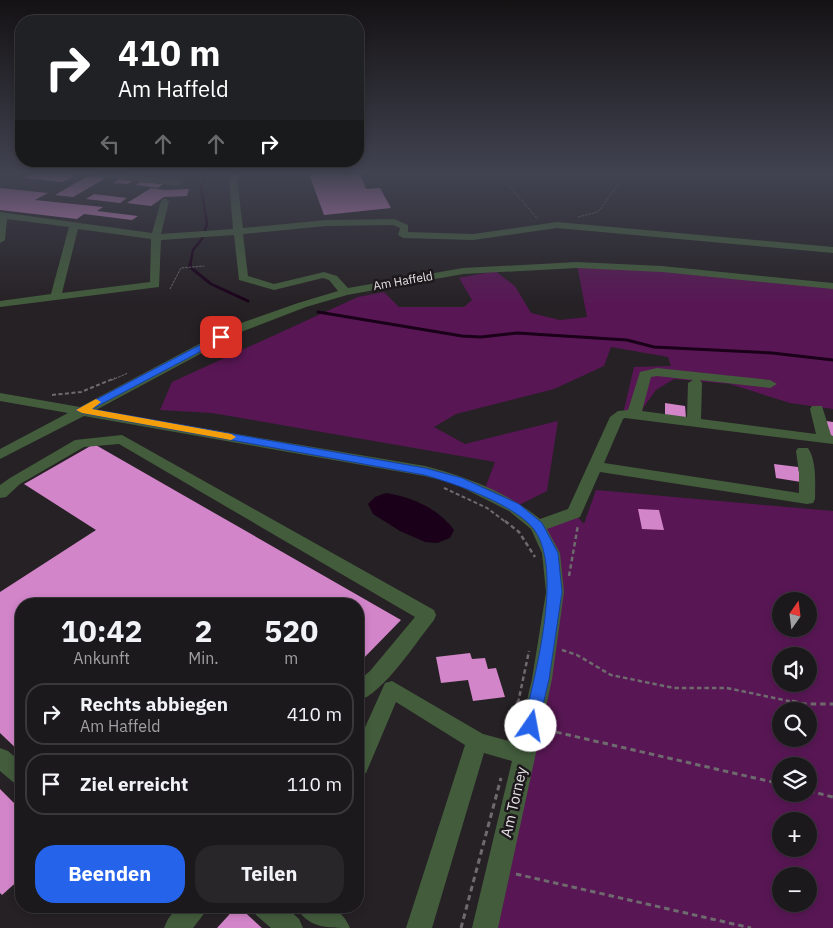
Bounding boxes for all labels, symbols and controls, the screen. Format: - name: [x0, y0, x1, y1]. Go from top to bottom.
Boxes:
- text: 410 m: [118, 30, 221, 76]
- icon: right: [35, 35, 100, 100]
- text: Am Haffeld: [118, 74, 229, 103]
- icon: left: [96, 130, 124, 158]
- icon: ahead: [149, 130, 177, 158]
- icon: ahead: [202, 130, 230, 158]
- icon: right: [255, 130, 283, 158]
- street label: Am Haffeld: [372, 268, 434, 293]
- pin: [200, 316, 242, 358]
- icon: arrive: [207, 323, 235, 351]
- north arrow: [772, 592, 818, 638]
- map controls: [772, 592, 817, 912]
- text: 10:42: [61, 611, 143, 650]
- text: 2: [194, 611, 212, 650]
- text: 520: [264, 611, 318, 650]
- button: sound: [772, 647, 817, 692]
- text: Ankunft: [73, 648, 130, 668]
- text: Min.: [188, 648, 219, 668]
- text: m: [284, 648, 298, 668]
- text: Rechts abbiegen: [80, 692, 228, 716]
- position arrow: [504, 699, 556, 751]
- icon: right: [37, 700, 65, 728]
- text: 410 m: [287, 702, 342, 726]
- button: search: [772, 702, 817, 747]
- text: Am Haffeld: [80, 716, 161, 736]
- button: layers: [772, 757, 817, 802]
- street label: Am Torney: [496, 764, 531, 839]
- icon: arrive: [37, 770, 65, 798]
- text: Ziel erreicht: [80, 772, 188, 796]
- text: 110 m: [287, 772, 342, 796]
- button: +: [772, 812, 817, 857]
- button: Beenden: [35, 845, 185, 903]
- button: Teilen: [195, 845, 344, 903]
- button: −: [772, 867, 817, 912]

